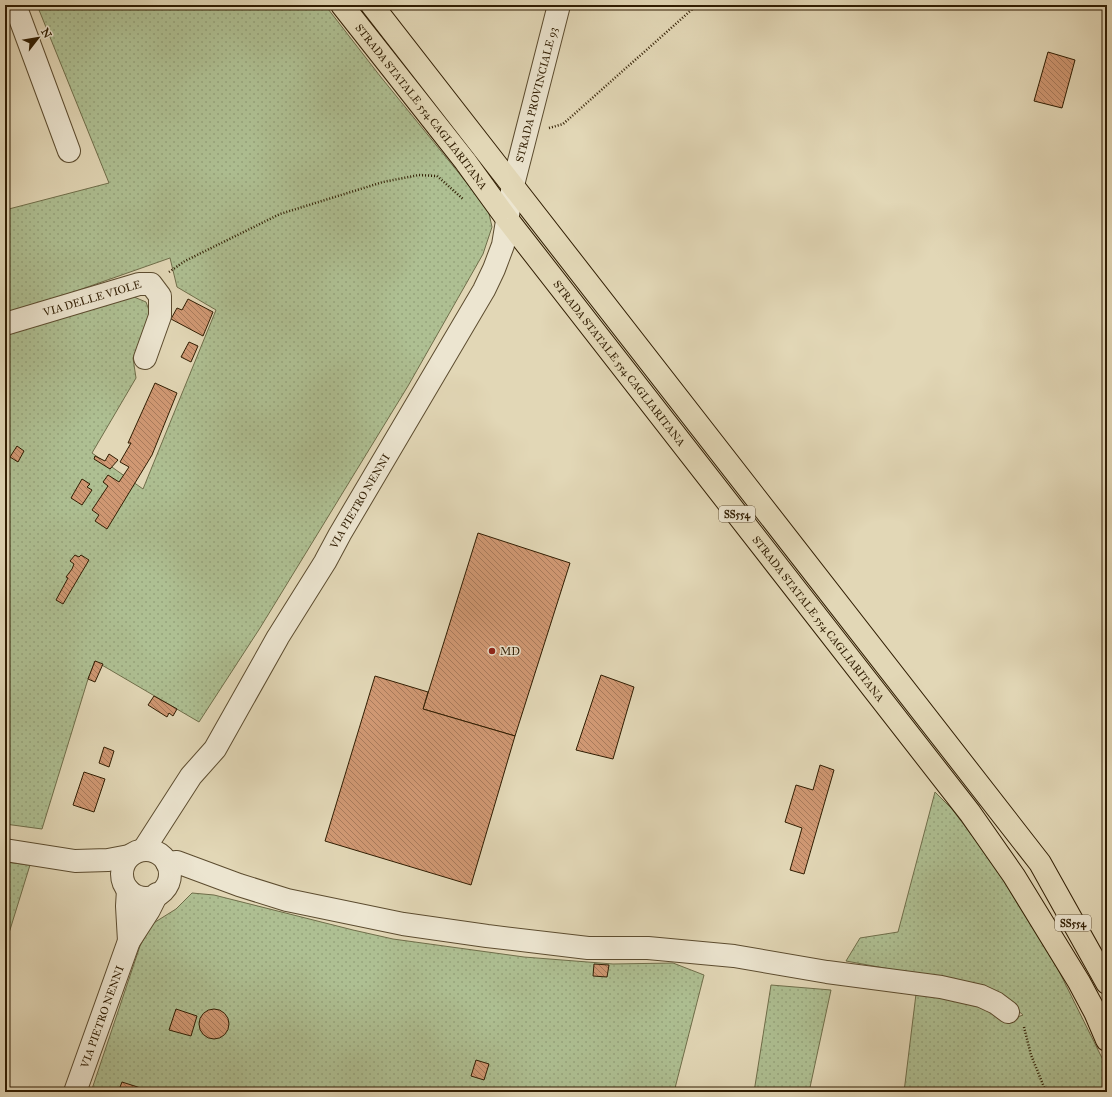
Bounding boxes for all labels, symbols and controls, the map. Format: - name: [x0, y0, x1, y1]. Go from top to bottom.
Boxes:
- north arrow: [18, 18, 58, 58]
- street label: STRADA STATALE 554 CAGLIARITANA: [352, 21, 490, 193]
- text: N: [38, 26, 54, 41]
- street label: STRADA PROVINCIALE 93: [513, 26, 560, 164]
- street label: VIA DELLE VIOLE: [41, 278, 143, 320]
- street label: STRADA STATALE 554 CAGLIARITANA: [550, 278, 688, 449]
- street label: VIA PIETRO NENNI: [327, 451, 393, 552]
- road number: SS554: [719, 506, 755, 522]
- street label: STRADA STATALE 554 CAGLIARITANA: [749, 533, 887, 705]
- place label: MD: [500, 645, 520, 658]
- marker: MD: [487, 646, 497, 656]
- road number: SS554: [1055, 915, 1091, 931]
- street label: VIA PIETRO NENNI: [78, 964, 127, 1071]

